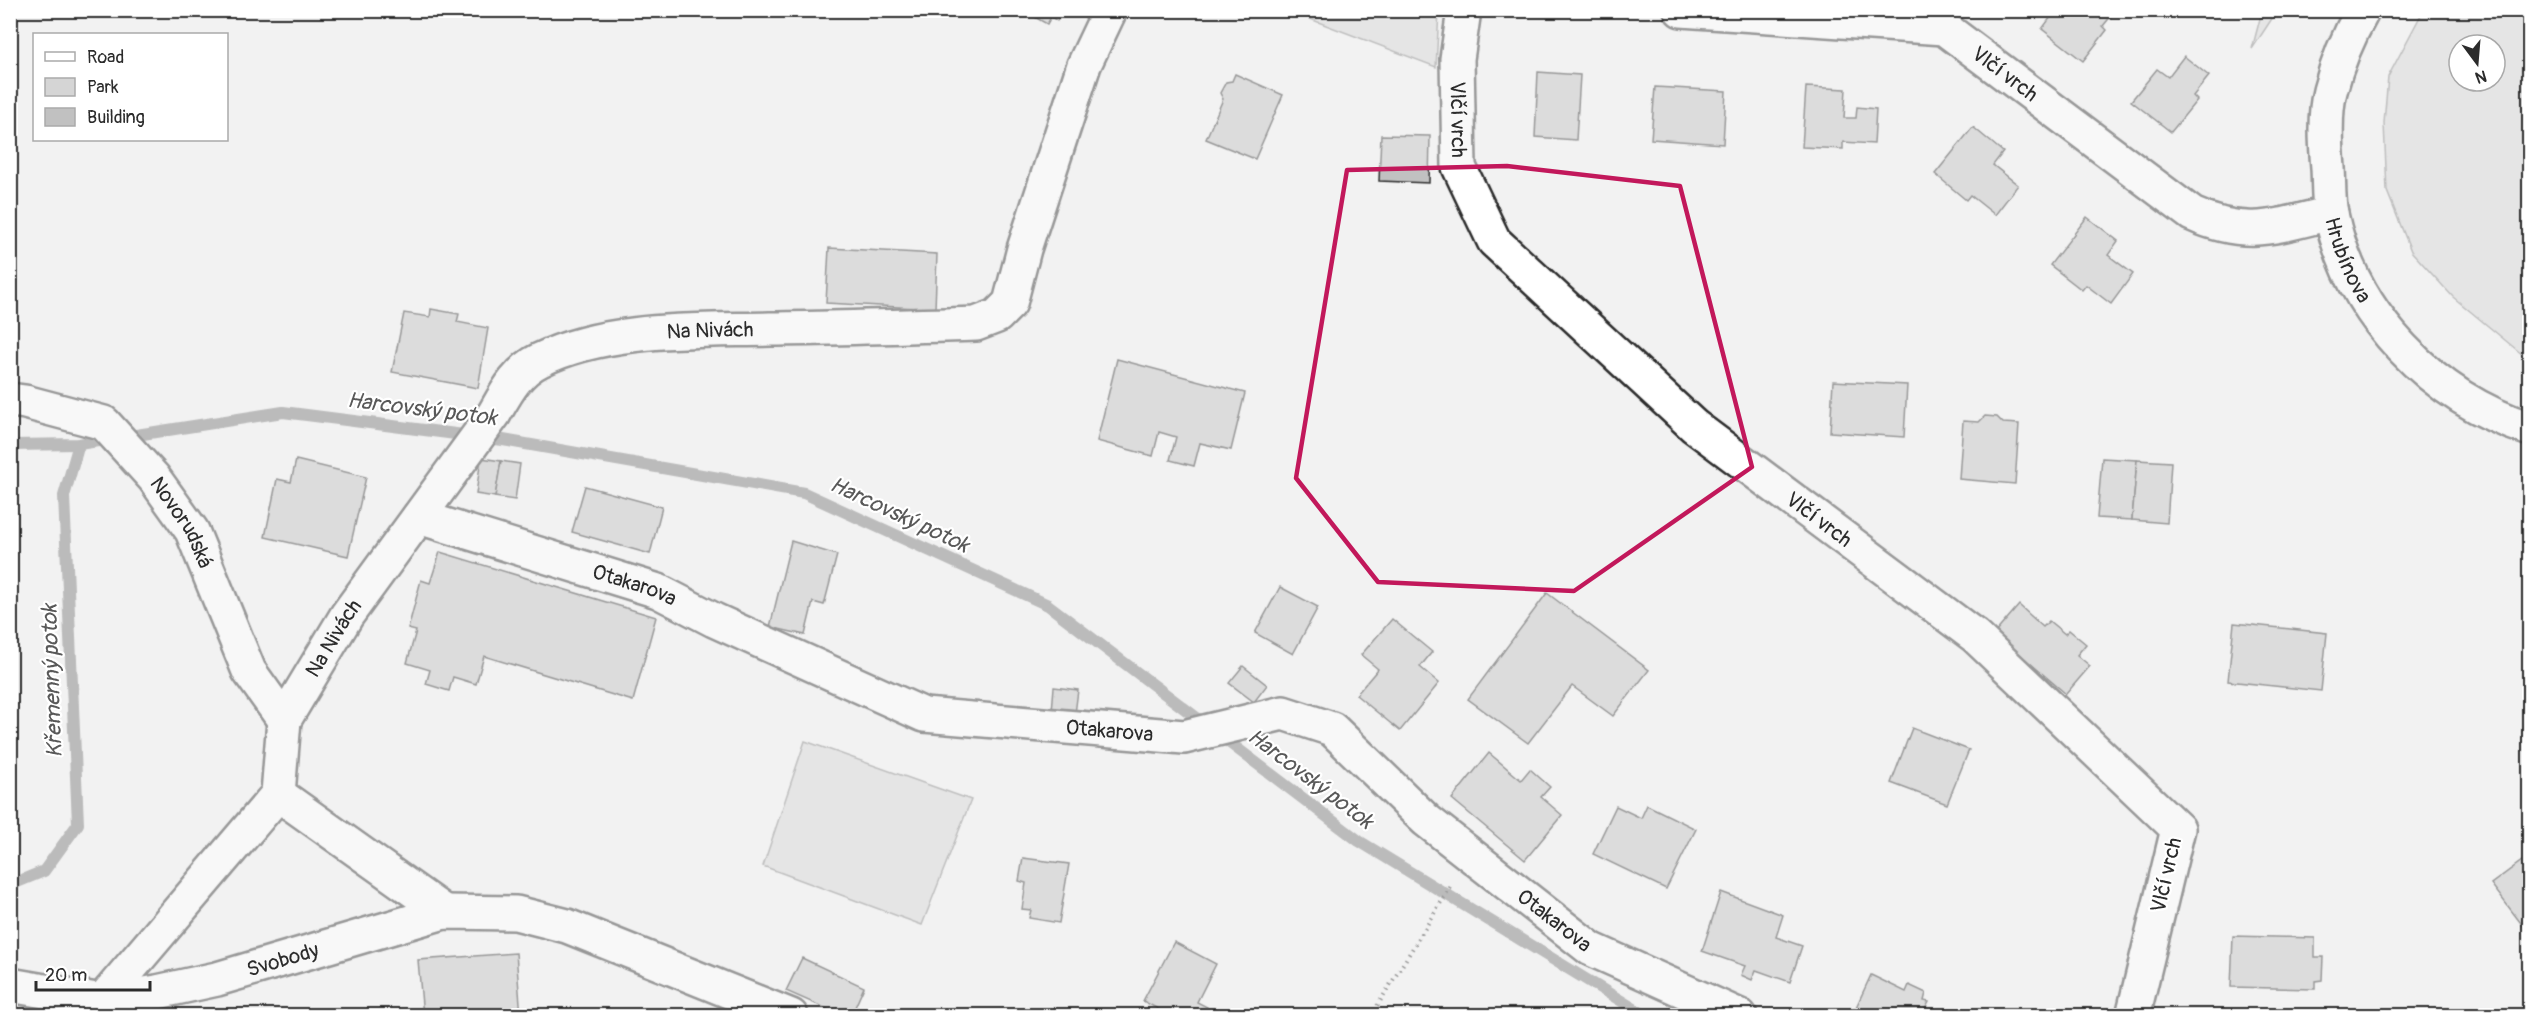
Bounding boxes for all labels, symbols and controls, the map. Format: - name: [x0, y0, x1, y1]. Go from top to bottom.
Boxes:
- legend: [33, 33, 228, 141]
- north arrow: [2447, 33, 2507, 93]
- street label: Vlčí vrch: [1966, 41, 2043, 108]
- text: Road: [87, 46, 124, 69]
- text: N: [2473, 65, 2489, 88]
- text: Park: [87, 76, 119, 99]
- street label: Vlčí vrch: [1443, 81, 1472, 158]
- text: Building: [87, 106, 145, 129]
- street label: Hrubínova: [2318, 214, 2377, 308]
- street label: Na Nivách: [666, 316, 754, 346]
- water label: Harcovský potok: [346, 386, 500, 432]
- water label: Harcovský potok: [826, 470, 975, 560]
- street label: Novorudská: [144, 472, 219, 572]
- street label: Vlčí vrch: [1780, 486, 1857, 554]
- street label: Otakarova: [589, 558, 681, 612]
- street label: Na Nivách: [300, 594, 368, 682]
- water label: Křemenný potok: [35, 602, 69, 758]
- street label: Otakarova: [1065, 714, 1154, 748]
- water label: Harcovský potok: [1242, 722, 1380, 836]
- street label: Vlčí vrch: [2145, 835, 2188, 915]
- street label: Otakarova: [1511, 883, 1597, 958]
- street label: Svobody: [244, 937, 322, 983]
- scale bar: [36, 954, 150, 992]
- text: 20 m: [45, 964, 87, 987]

